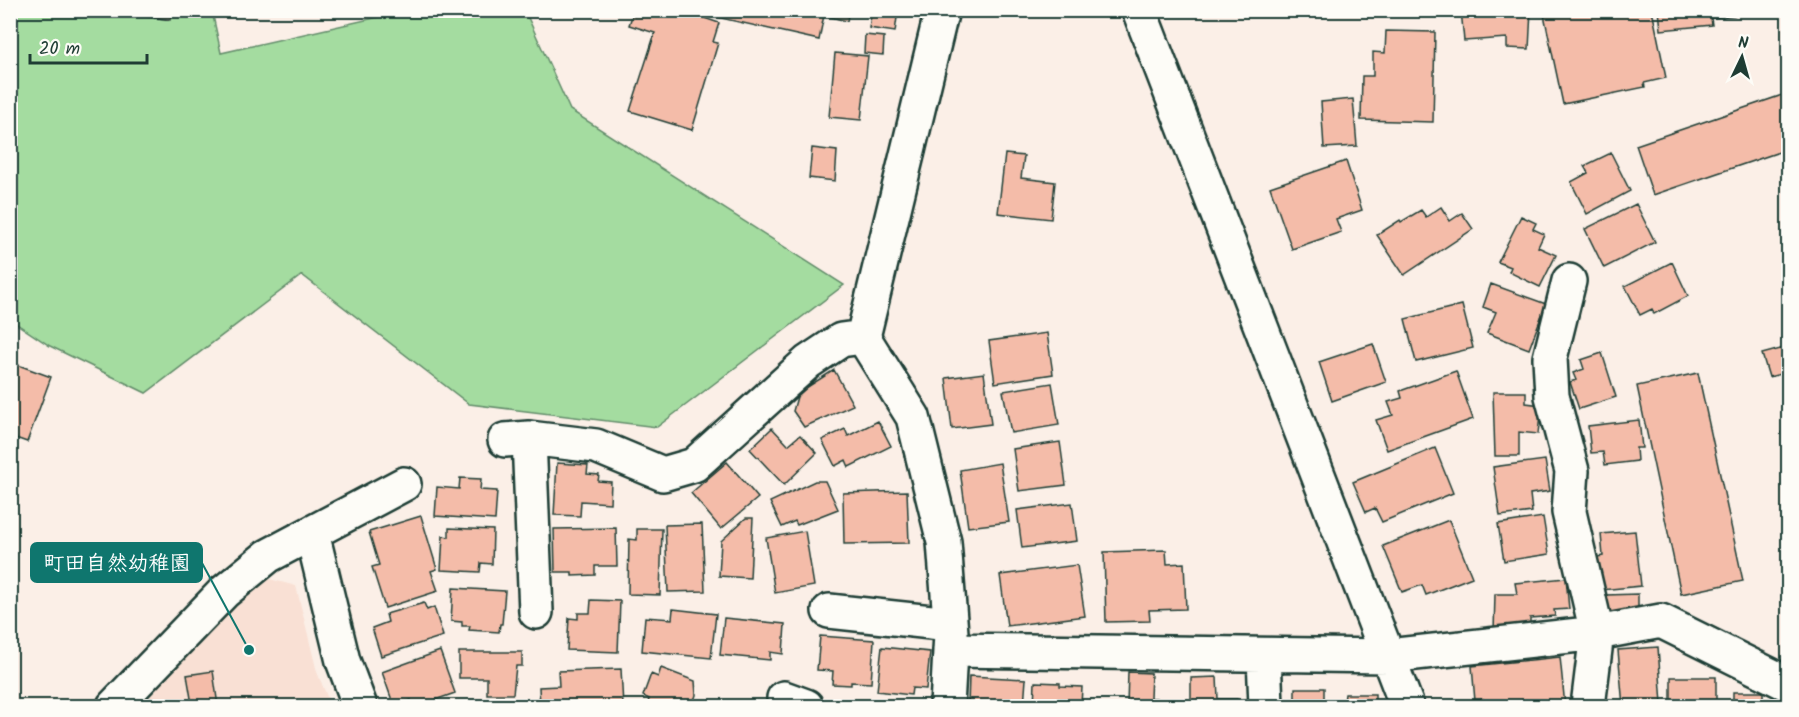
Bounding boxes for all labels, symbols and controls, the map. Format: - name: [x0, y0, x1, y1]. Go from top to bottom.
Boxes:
- scale bar: [30, 27, 147, 65]
- north arrow: [1712, 27, 1772, 87]
- text: N: [1737, 31, 1749, 56]
- text: 20 m: [39, 35, 80, 64]
- callout: 町田自然幼稚園: [31, 543, 202, 582]
- text: 町田自然幼稚園: [44, 548, 191, 581]

